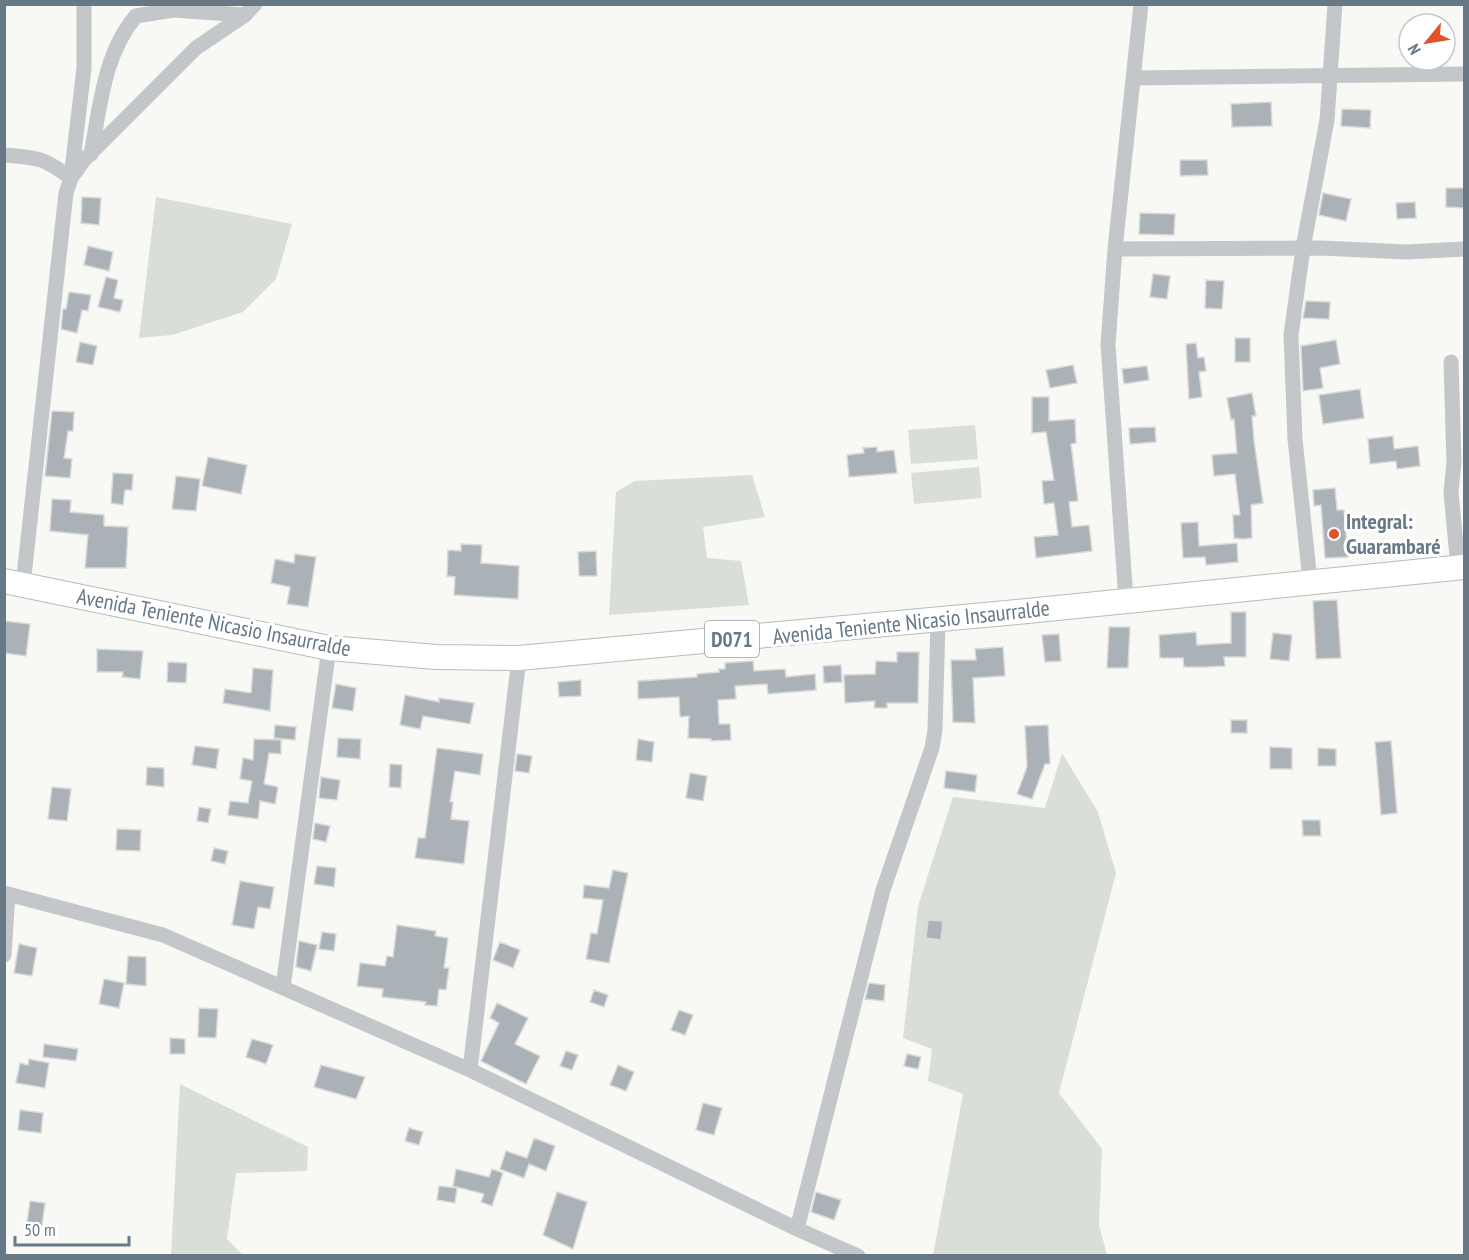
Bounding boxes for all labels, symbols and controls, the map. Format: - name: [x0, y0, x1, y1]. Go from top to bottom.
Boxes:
- north arrow: [1397, 12, 1457, 72]
- text: N: [1403, 41, 1425, 58]
- place label: Integral: Guarambaré: [1346, 507, 1441, 560]
- marker: Integral: Guarambaré: [1327, 527, 1341, 541]
- street label: Avenida Teniente Nicasio Insaurralde: [75, 582, 353, 662]
- street label: Avenida Teniente Nicasio Insaurralde: [771, 594, 1051, 650]
- road number: D071: [705, 621, 759, 657]
- scale bar: [15, 1209, 129, 1247]
- text: 50 m: [24, 1218, 56, 1241]

